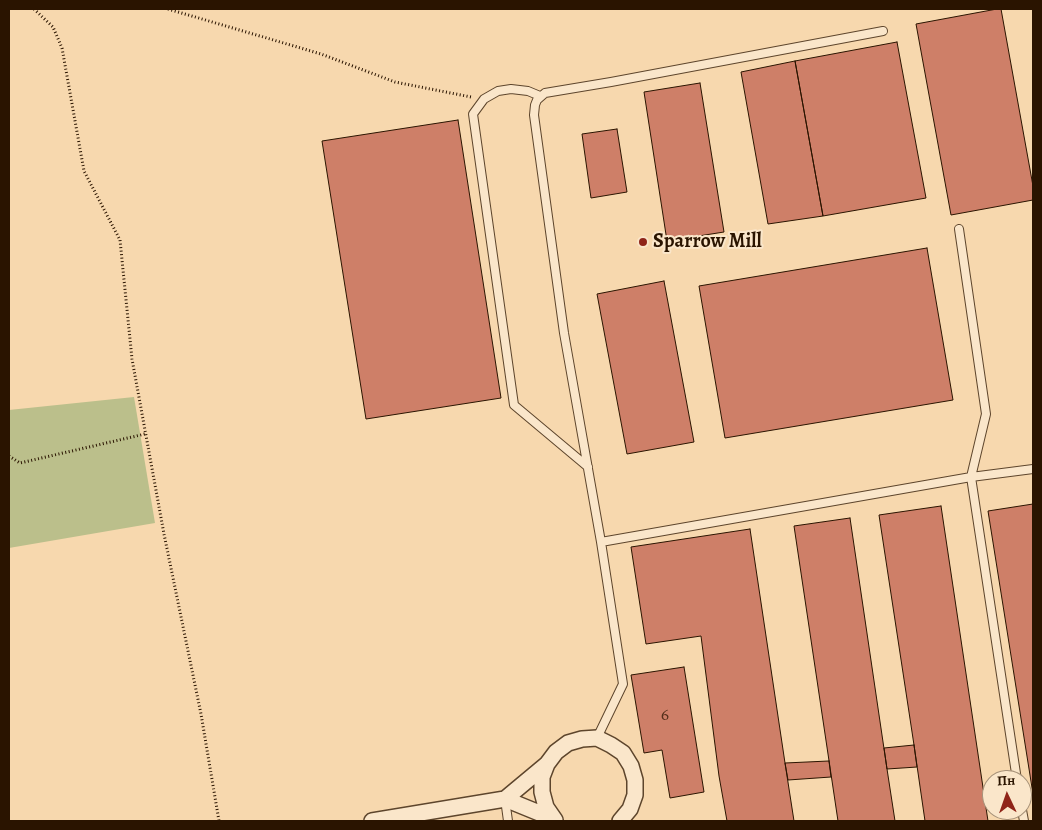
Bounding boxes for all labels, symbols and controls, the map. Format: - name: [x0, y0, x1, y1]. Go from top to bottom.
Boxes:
- place label: Sparrow Mill: [653, 230, 762, 254]
- marker: Sparrow Mill: [637, 236, 649, 248]
- house number: 6: [661, 705, 669, 727]
- north arrow: [982, 770, 1032, 820]
- text: Пн: [997, 771, 1016, 790]

